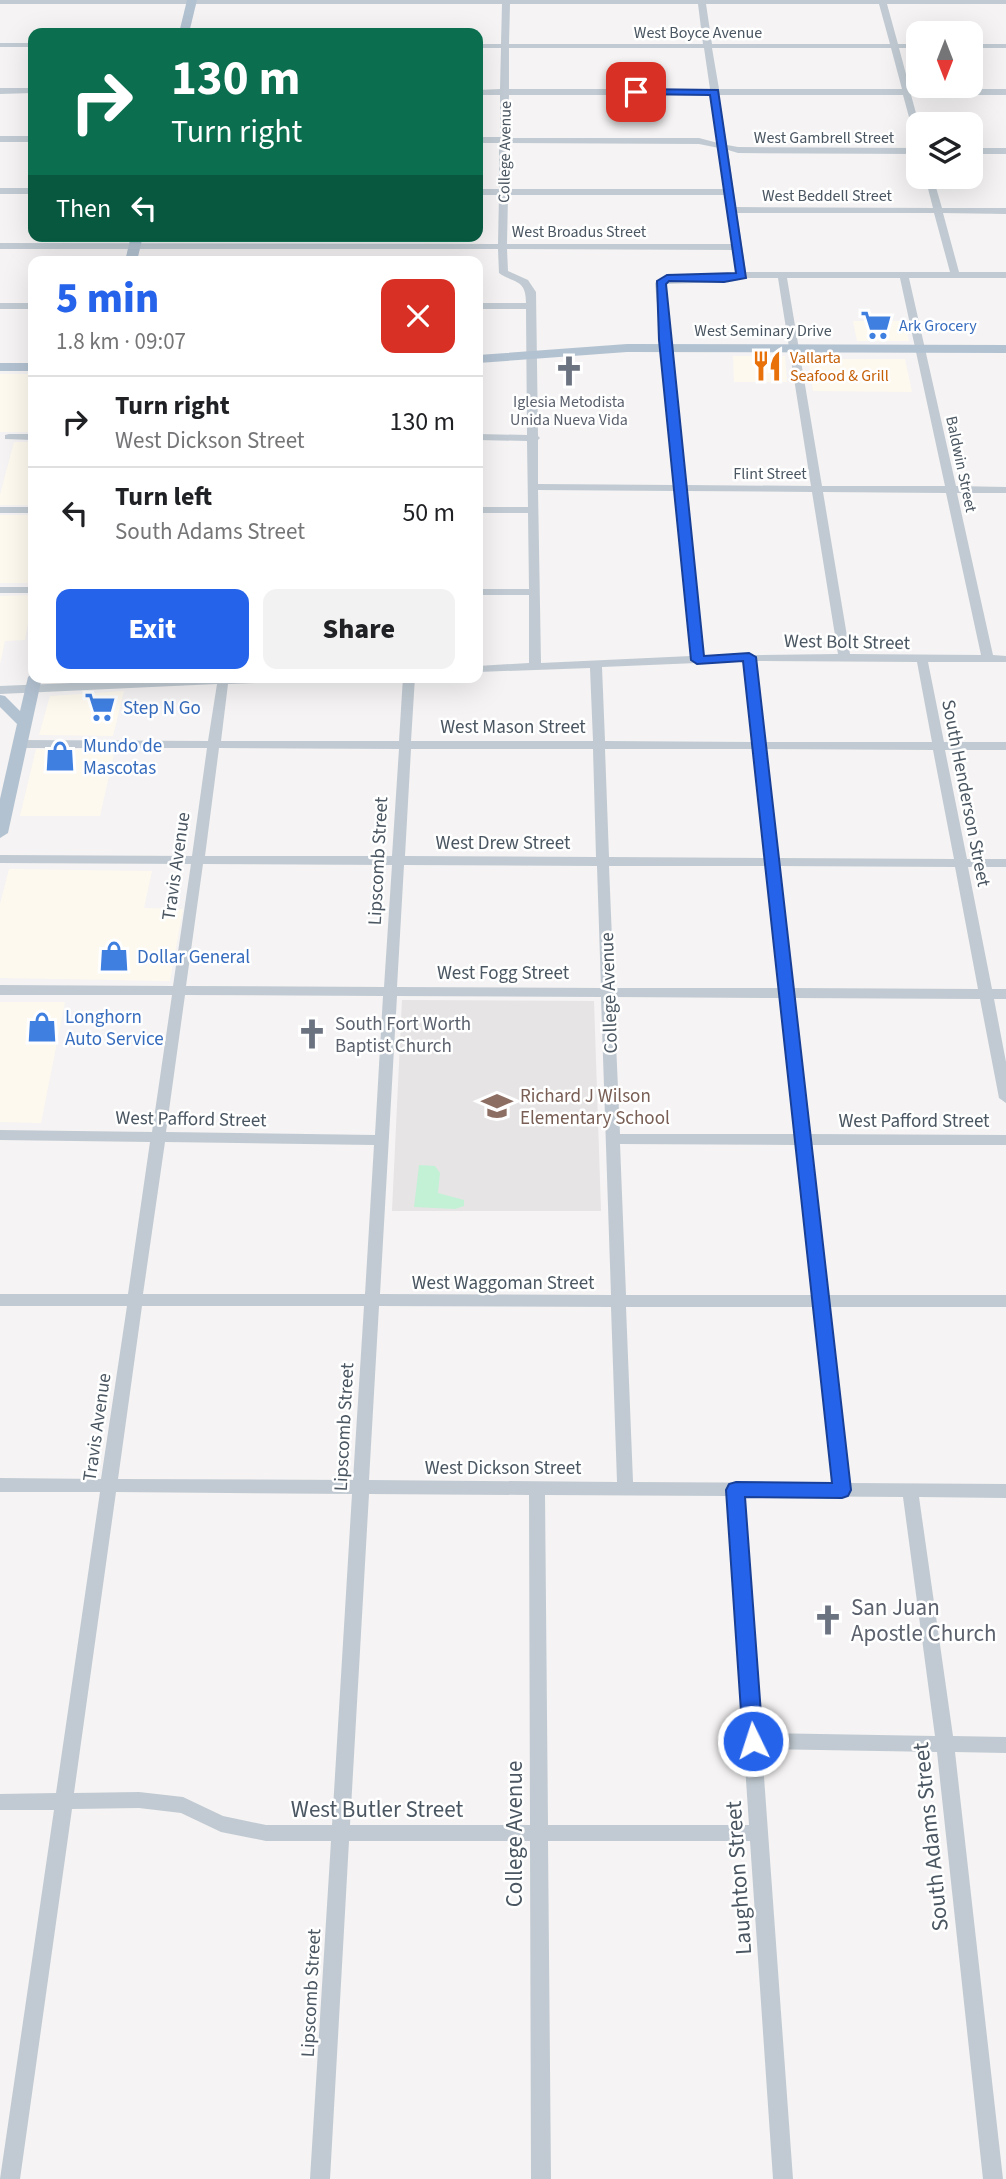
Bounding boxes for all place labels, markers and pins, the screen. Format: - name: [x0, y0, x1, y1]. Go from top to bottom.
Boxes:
- pin: [606, 62, 666, 122]
- supermarket icon: Ark Grocery: [859, 308, 893, 342]
- place label: Ark Grocery: [899, 315, 977, 337]
- place label: Vallarta Seafood & Grill: [790, 347, 889, 387]
- restaurant icon: Vallarta Seafood & Grill: [750, 349, 784, 383]
- church icon: Iglesia Metodista Unida Nueva Vida: [552, 354, 586, 388]
- place label: Iglesia Metodista Unida Nueva Vida: [510, 391, 628, 431]
- supermarket icon: Step N Go: [83, 690, 117, 724]
- place label: Step N Go: [123, 695, 201, 722]
- place label: Mundo de Mascotas: [83, 733, 162, 782]
- shop icon: Mundo de Mascotas: [43, 739, 77, 773]
- shop icon: Dollar General: [97, 939, 131, 973]
- place label: Dollar General: [137, 944, 250, 971]
- place label: Longhorn Auto Service: [65, 1004, 164, 1053]
- shop icon: Longhorn Auto Service: [25, 1010, 59, 1044]
- place label: South Fort Worth Baptist Church: [335, 1011, 471, 1060]
- church icon: South Fort Worth Baptist Church: [295, 1017, 329, 1051]
- place label: Richard J Wilson Elementary School: [520, 1083, 670, 1132]
- school or university icon: Richard J Wilson Elementary School: [480, 1089, 514, 1123]
- place label: San Juan Apostle Church: [851, 1591, 996, 1650]
- church icon: San Juan Apostle Church: [811, 1603, 845, 1637]

